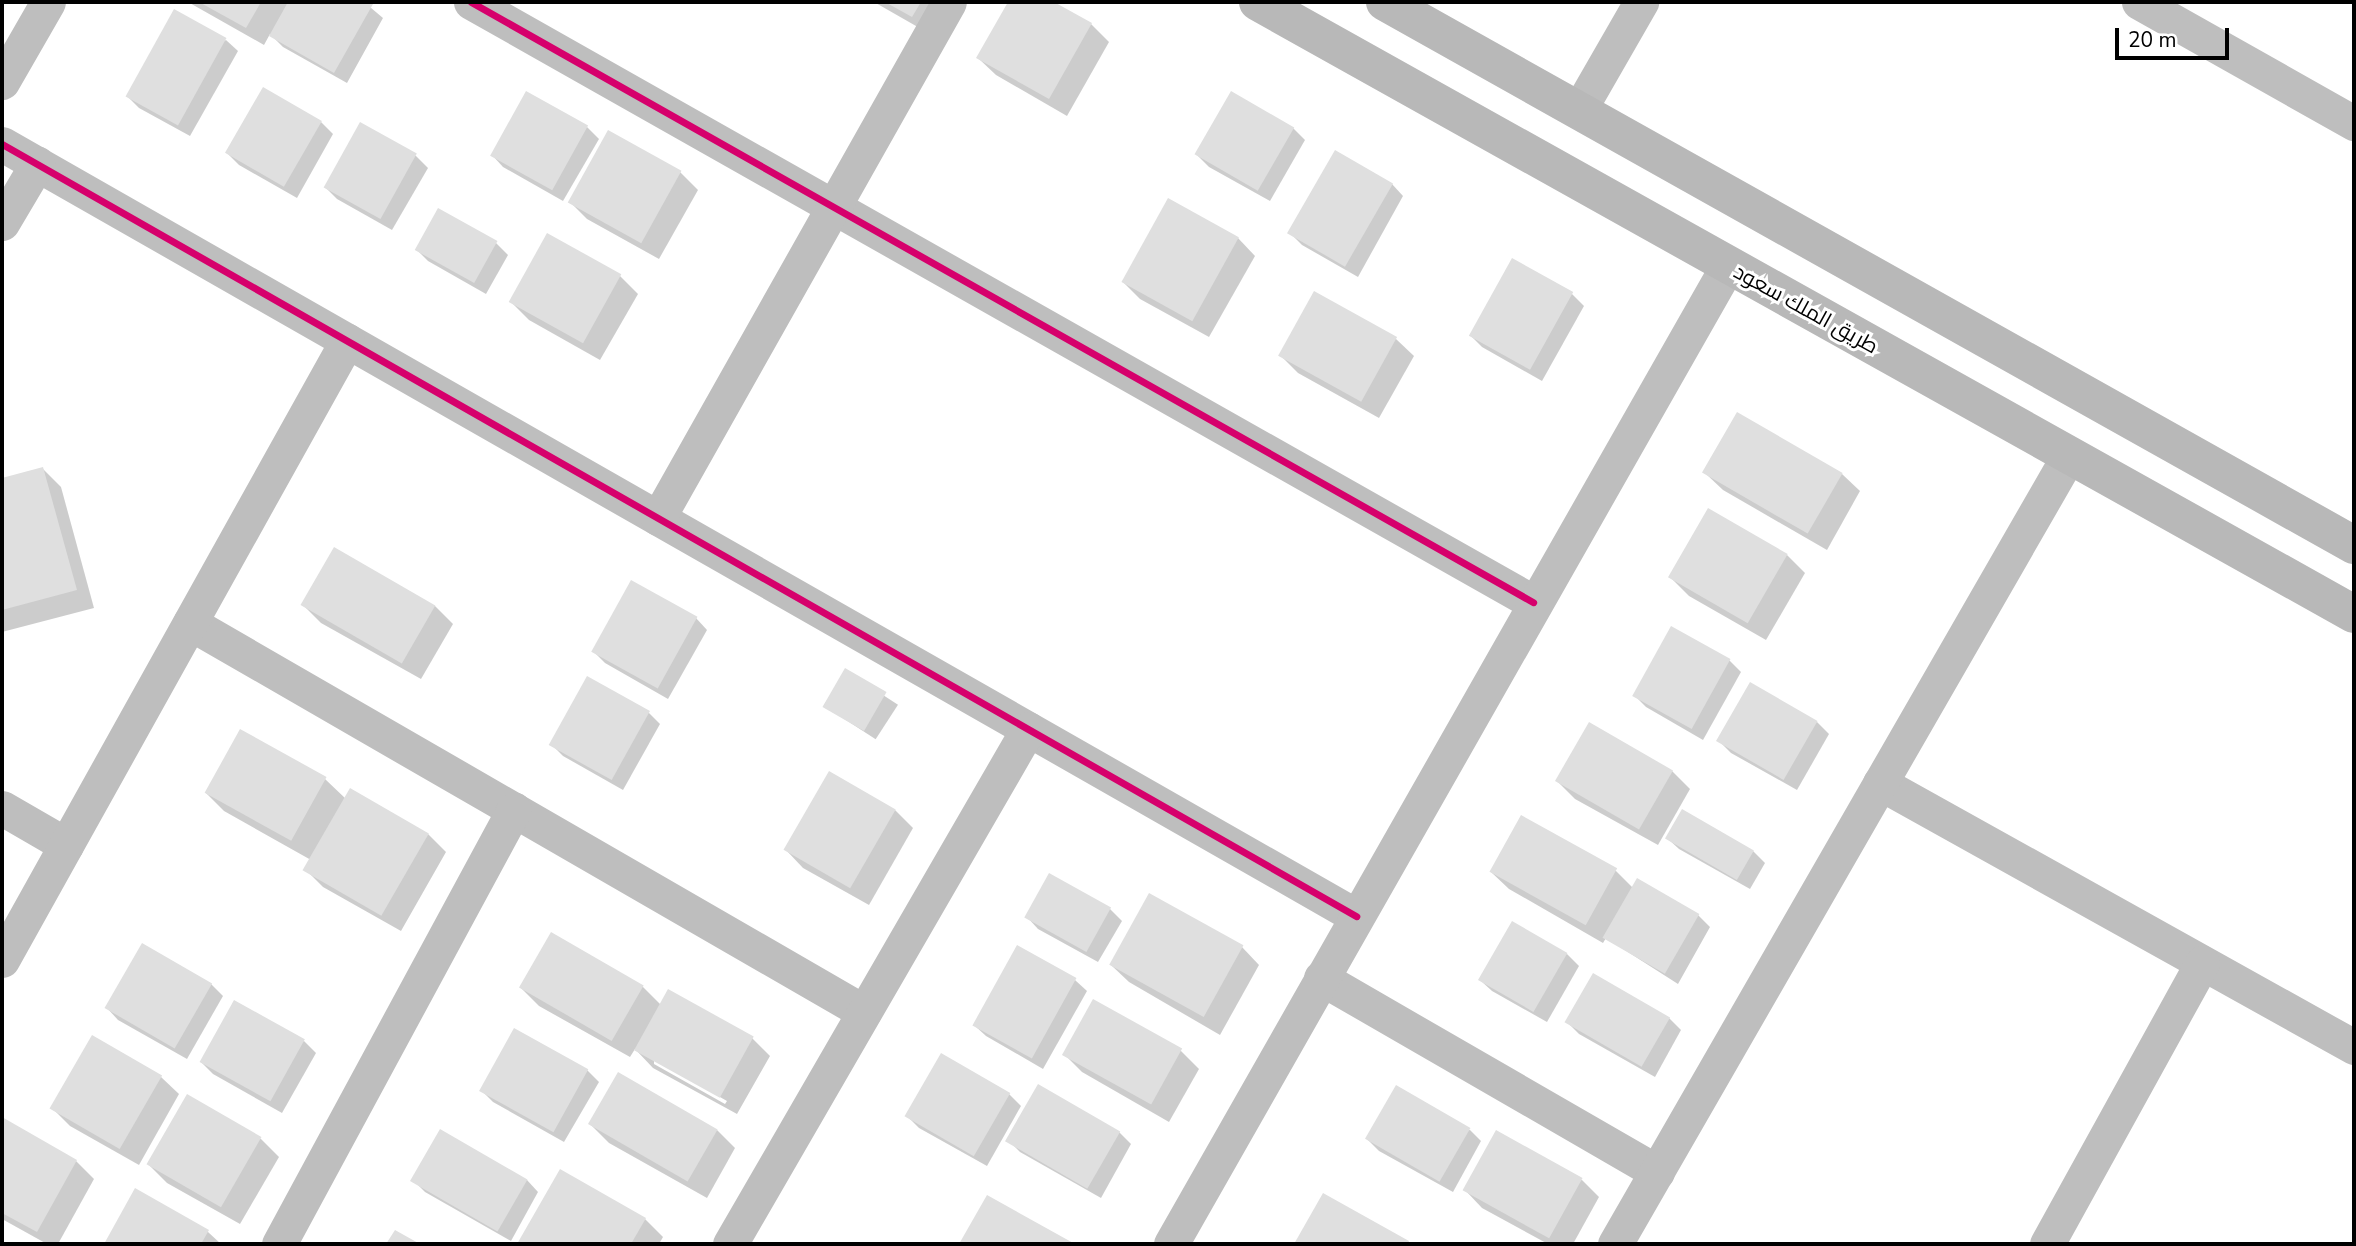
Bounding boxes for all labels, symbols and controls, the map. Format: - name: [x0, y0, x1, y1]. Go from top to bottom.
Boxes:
- scale bar: [2118, 14, 2232, 58]
- text: 20 m: [2128, 26, 2177, 54]
- street label: طريق الملك سعود: [1729, 259, 1883, 359]

